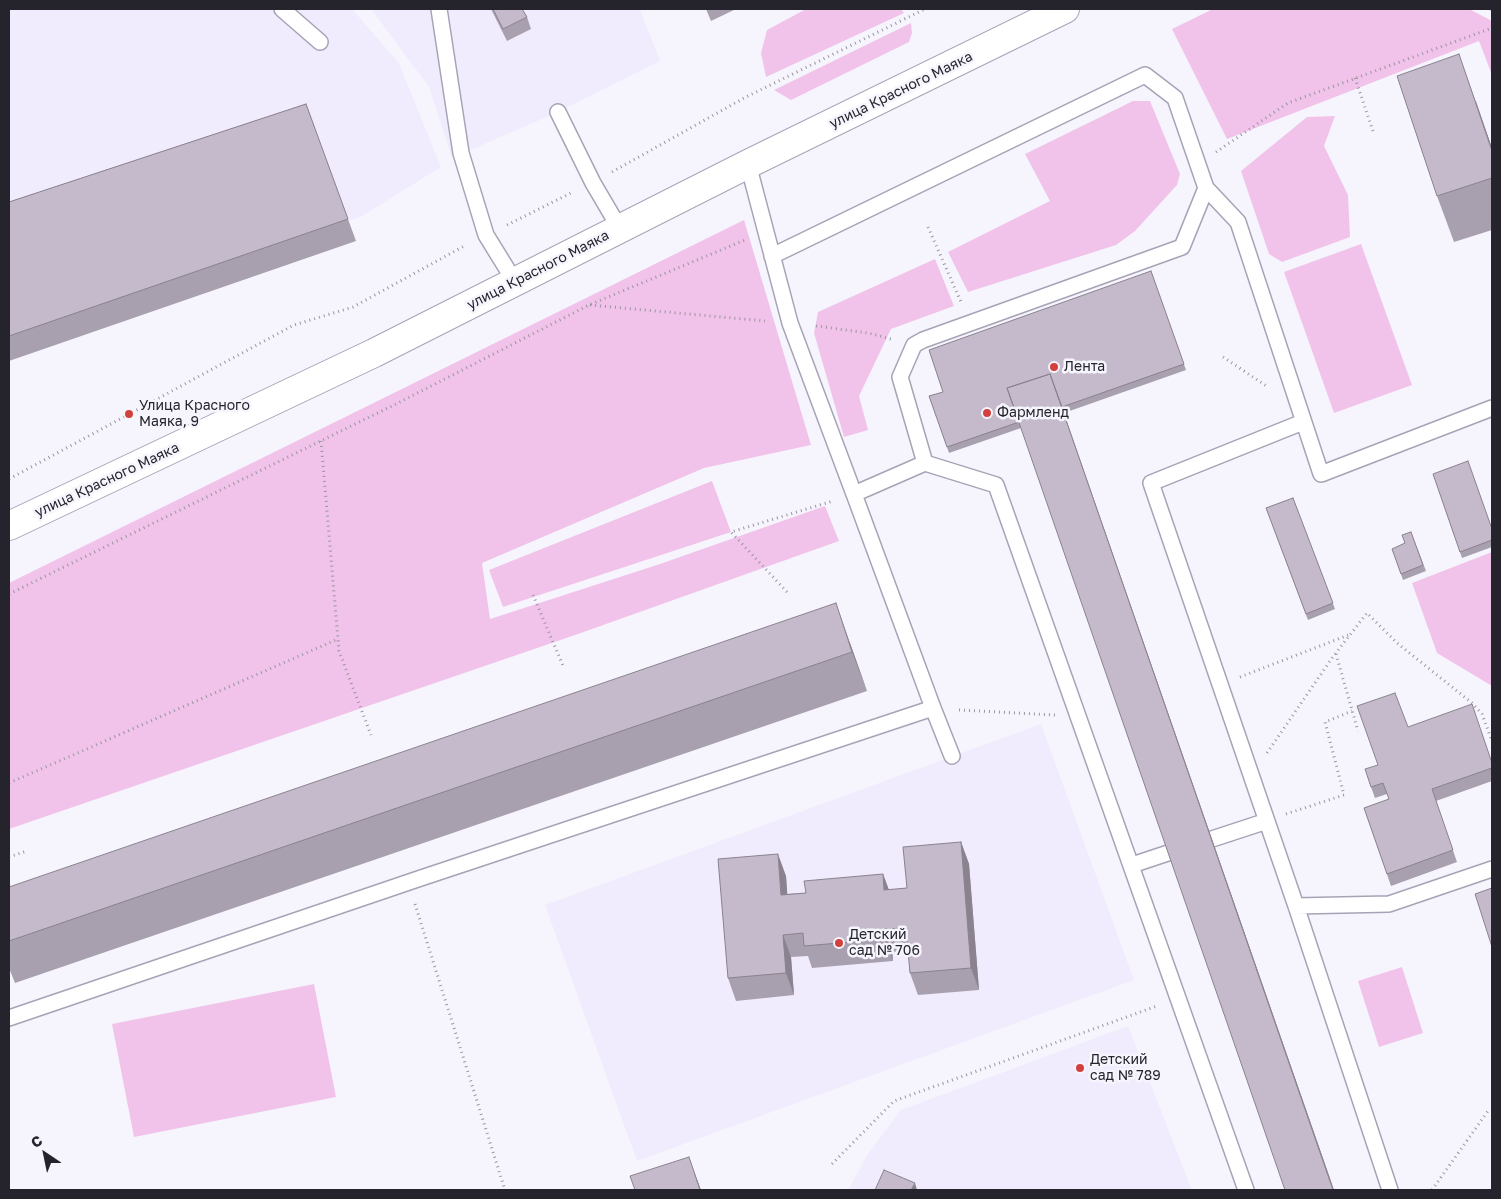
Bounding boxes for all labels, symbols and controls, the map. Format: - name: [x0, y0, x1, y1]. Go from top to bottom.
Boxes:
- street label: улица Красного Маяка: [827, 48, 975, 132]
- street label: улица Красного Маяка: [464, 227, 612, 313]
- place label: Лента: [1064, 359, 1105, 375]
- marker: Лента: [1048, 361, 1060, 373]
- place label: Улица Красного Маяка, 9: [139, 398, 250, 431]
- place label: Фармленд: [997, 405, 1069, 421]
- marker: Фармленд: [981, 407, 993, 419]
- marker: Улица Красного Маяка, 9: [123, 408, 135, 420]
- street label: улица Красного Маяка: [32, 439, 182, 521]
- place label: Детский сад № 706: [849, 927, 920, 960]
- marker: Детский сад № 706: [833, 937, 845, 949]
- place label: Детский сад № 789: [1090, 1052, 1161, 1084]
- marker: Детский сад № 789: [1074, 1062, 1086, 1074]
- north arrow: [20, 1129, 70, 1179]
- text: С: [27, 1131, 45, 1151]

